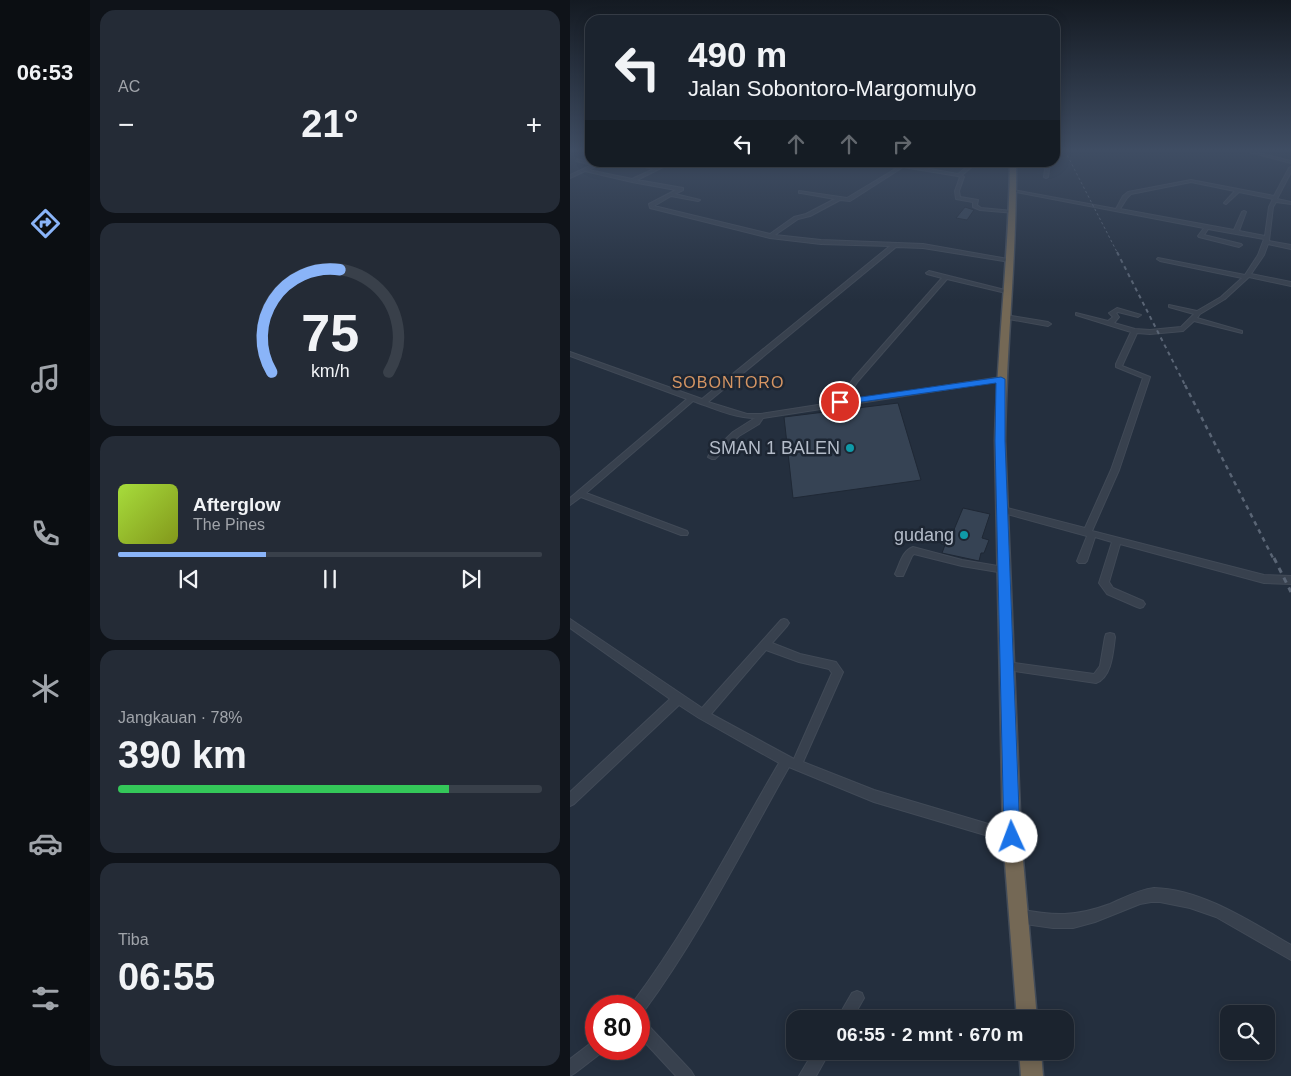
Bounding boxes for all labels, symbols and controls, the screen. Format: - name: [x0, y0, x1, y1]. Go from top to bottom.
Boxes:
- icon: left: [605, 35, 670, 100]
- text: 490 m: [688, 35, 787, 74]
- text: 06:53: [17, 60, 73, 85]
- text: Jalan Sobontoro-Margomulyo: [688, 76, 977, 101]
- text: AC: [118, 78, 140, 95]
- text: 21°: [301, 103, 359, 145]
- text: −: [118, 109, 134, 140]
- text: +: [526, 109, 542, 140]
- icon: left: [729, 130, 757, 158]
- icon: ahead: [782, 130, 810, 158]
- icon: ahead: [835, 130, 863, 158]
- icon: right: [888, 130, 916, 158]
- icon: directions: [28, 206, 63, 241]
- text: 75: [301, 304, 359, 362]
- icon: music: [28, 361, 63, 396]
- text: km/h: [311, 361, 349, 381]
- district label: SOBONTORO: [672, 374, 784, 391]
- pin: [819, 381, 861, 423]
- icon: arrive: [826, 388, 854, 416]
- place label: SMAN 1 BALEN: [709, 438, 840, 458]
- marker: SMAN 1 BALEN: [844, 442, 856, 454]
- text: Afterglow: [193, 494, 281, 515]
- icon: phone: [28, 516, 63, 551]
- text: The Pines: [193, 516, 265, 533]
- place label: gudang: [894, 525, 954, 545]
- marker: gudang: [958, 529, 970, 541]
- icon: previous: [175, 565, 203, 593]
- icon: pause: [316, 565, 344, 593]
- icon: next: [457, 565, 485, 593]
- icon: climate: [28, 671, 63, 706]
- text: Jangkauan · 78%: [118, 709, 243, 726]
- text: 390 km: [118, 734, 247, 776]
- position arrow: [985, 810, 1037, 862]
- icon: car: [28, 826, 63, 861]
- text: Tiba: [118, 931, 149, 948]
- text: 06:55: [118, 956, 215, 998]
- icon: filters: [28, 981, 63, 1016]
- speed limit sign: 80: [585, 995, 650, 1060]
- map controls: [1220, 1005, 1275, 1060]
- button: search: [1220, 1005, 1275, 1060]
- text: 06:55 · 2 mnt · 670 m: [837, 1024, 1023, 1045]

